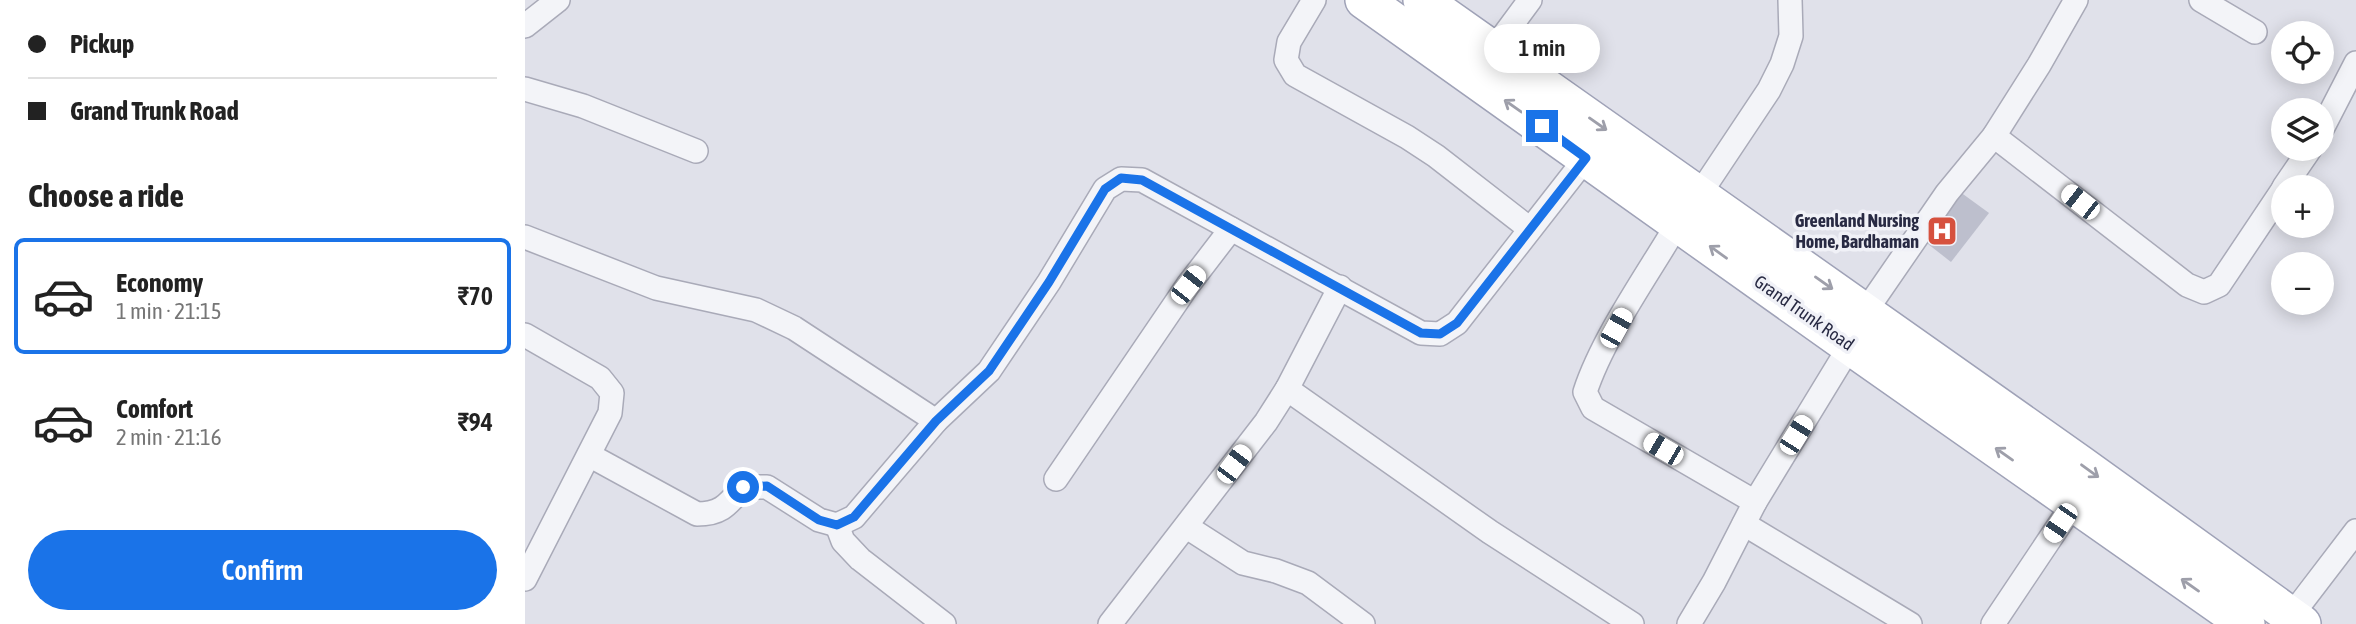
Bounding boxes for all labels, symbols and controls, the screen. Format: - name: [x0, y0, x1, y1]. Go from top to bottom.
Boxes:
- map controls: [2271, 21, 2334, 315]
- button: locate: [2271, 21, 2334, 84]
- callout: 1 min: [1484, 24, 1600, 74]
- text: Pickup: [70, 29, 134, 59]
- text: 1 min: [1519, 35, 1565, 61]
- text: Grand Trunk Road: [70, 96, 239, 126]
- button: layers: [2271, 98, 2334, 161]
- one-way arrow: [1504, 99, 1523, 113]
- route end: [1526, 110, 1558, 142]
- one-way arrow: [1588, 117, 1607, 131]
- button: +: [2271, 175, 2334, 238]
- text: Choose a ride: [28, 177, 184, 214]
- car: [2057, 181, 2104, 223]
- place label: Greenland Nursing Home, Bardhaman: [1795, 210, 1919, 252]
- hospital icon: Greenland Nursing Home, Bardhaman: [1925, 214, 1959, 248]
- one-way arrow: [1709, 245, 1728, 259]
- button: −: [2271, 252, 2334, 315]
- car: [1167, 262, 1210, 308]
- icon: car: [32, 265, 95, 328]
- text: Economy: [116, 268, 203, 298]
- street label: Grand Trunk Road: [1750, 270, 1858, 355]
- one-way arrow: [1814, 276, 1833, 290]
- text: ₹70: [457, 281, 493, 311]
- text: 1 min · 21:15: [116, 298, 222, 324]
- car: [1597, 305, 1636, 351]
- icon: car: [32, 391, 95, 454]
- text: Comfort: [116, 394, 193, 424]
- text: ₹94: [457, 407, 493, 437]
- car: [1776, 412, 1817, 458]
- text: 2 min · 21:16: [116, 424, 222, 450]
- car: [1640, 429, 1687, 469]
- car: [1213, 441, 1256, 487]
- one-way arrow: [1995, 447, 2014, 461]
- one-way arrow: [2080, 463, 2099, 478]
- route start: [727, 471, 759, 503]
- car: [2040, 500, 2081, 546]
- button: Confirm: [28, 530, 497, 610]
- one-way arrow: [2181, 578, 2200, 592]

